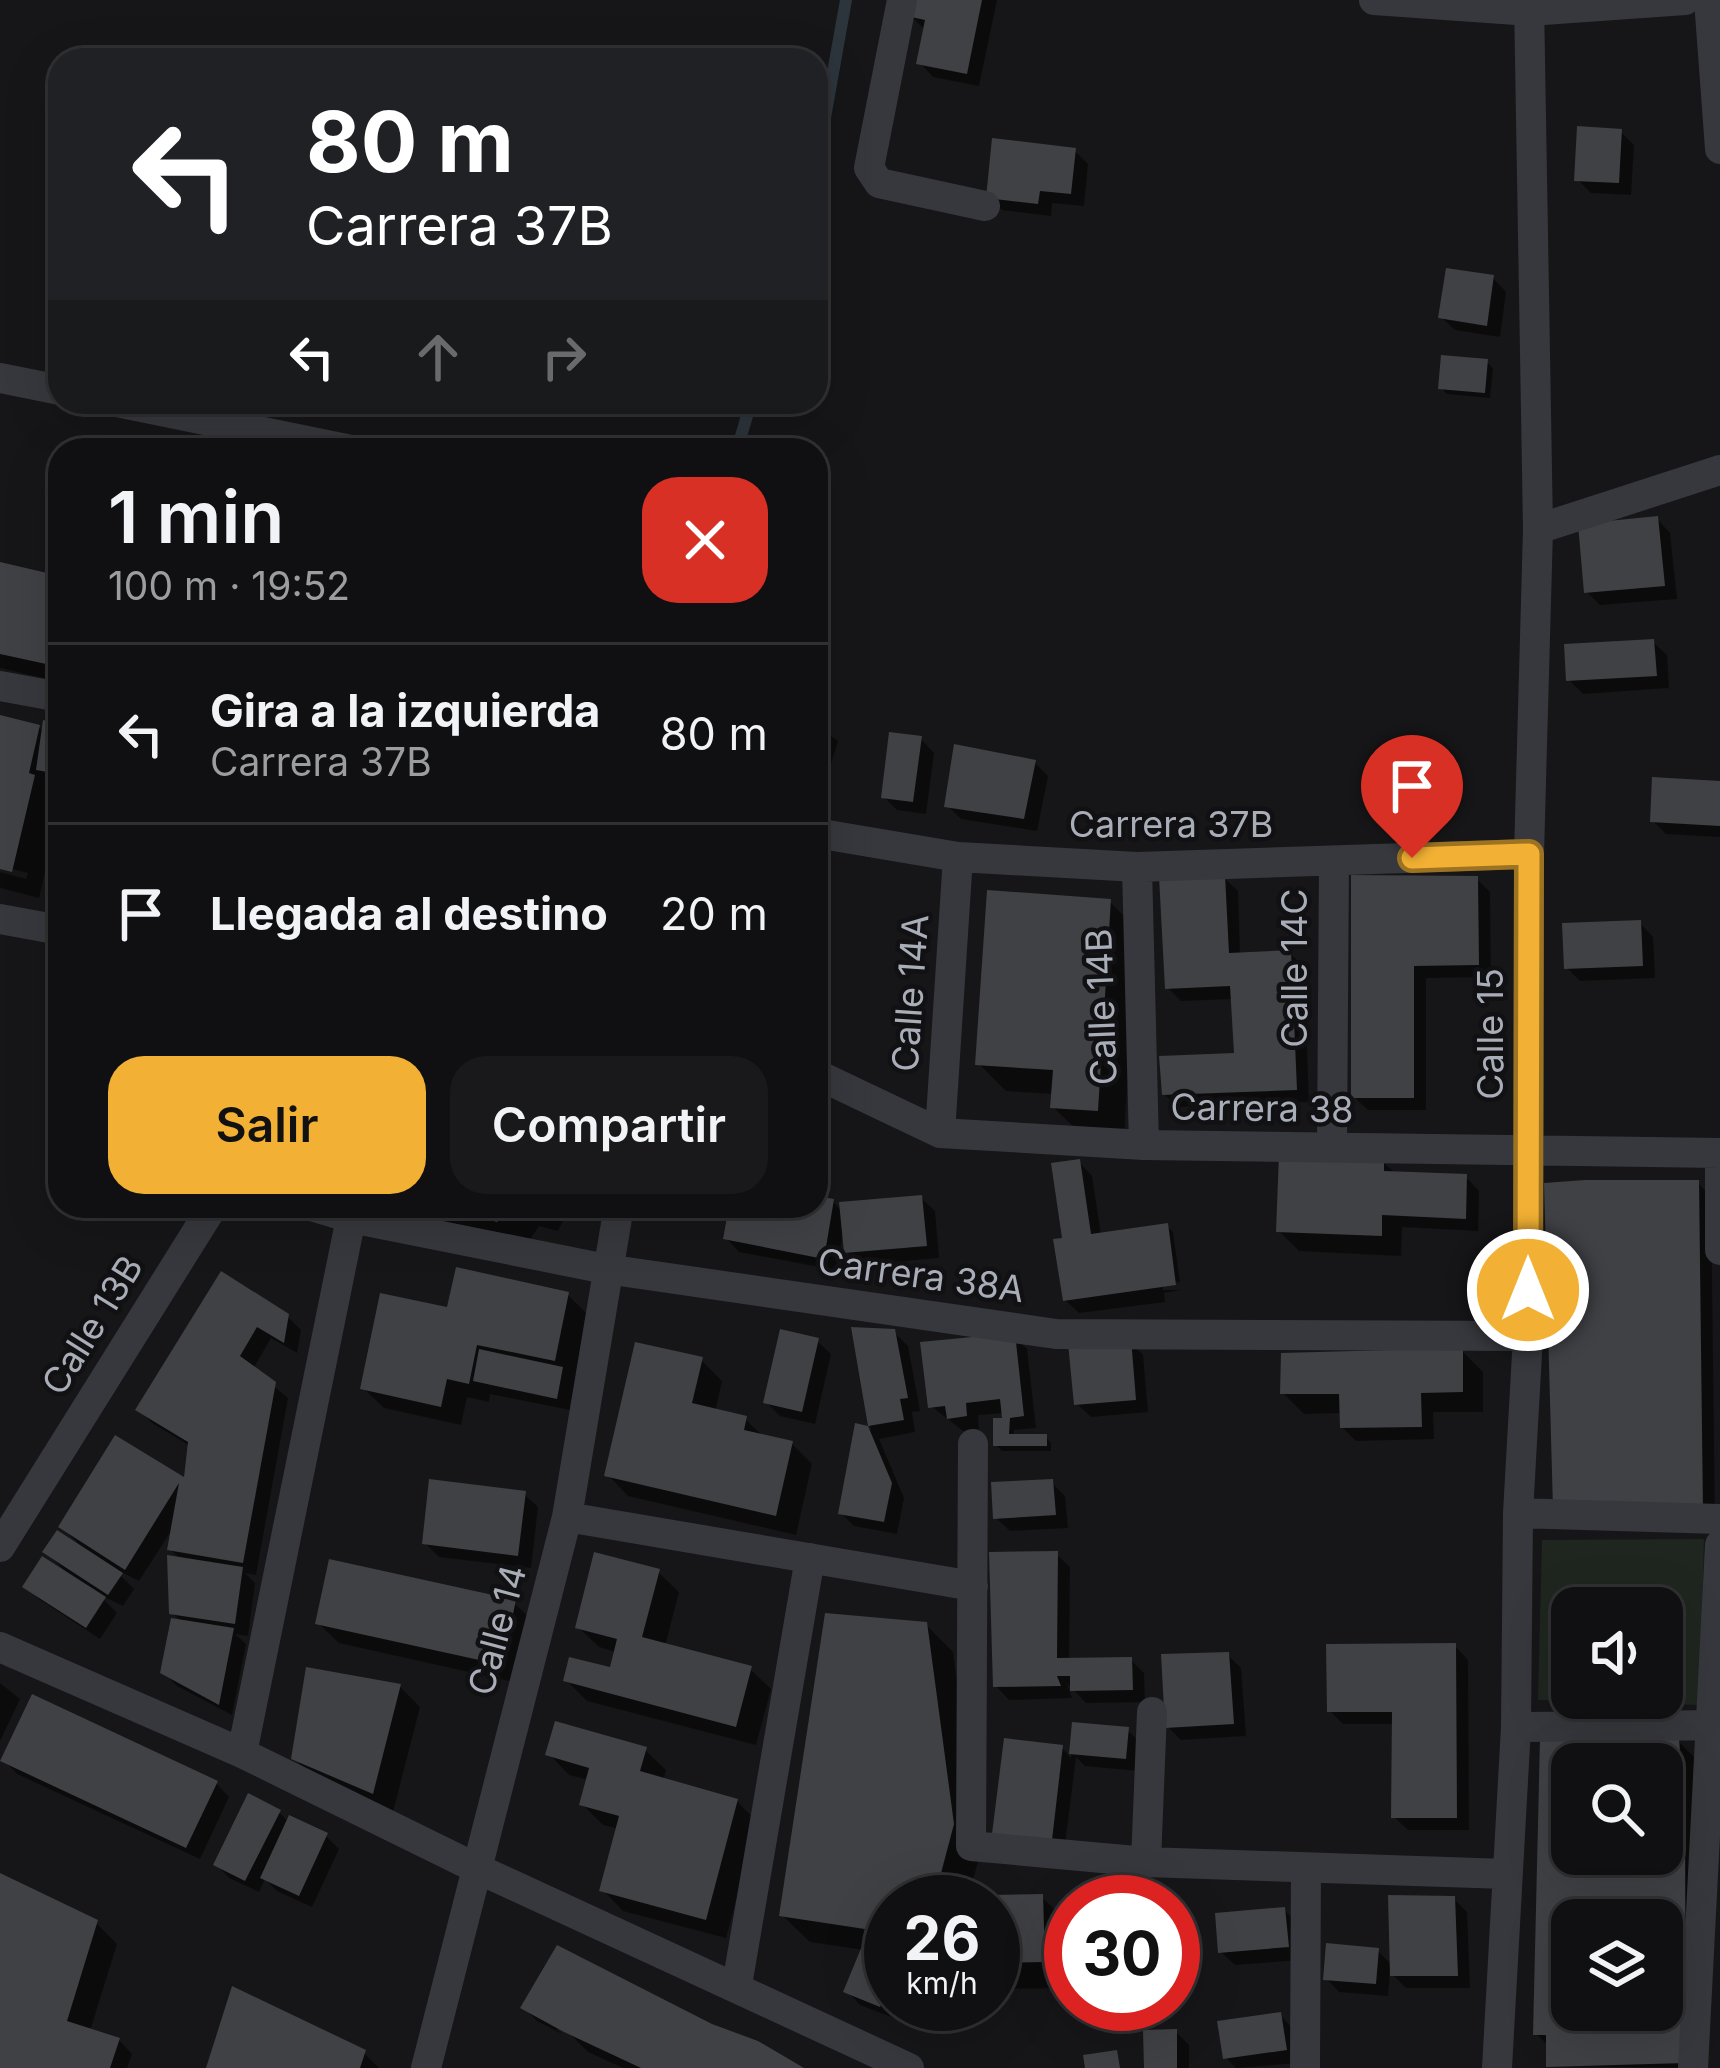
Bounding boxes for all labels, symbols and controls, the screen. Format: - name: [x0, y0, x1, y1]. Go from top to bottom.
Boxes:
- text: 80 m: [306, 91, 514, 192]
- icon: left: [108, 96, 264, 252]
- text: Carrera 37B: [306, 193, 613, 258]
- icon: left: [279, 324, 345, 390]
- icon: ahead: [405, 324, 471, 390]
- icon: right: [531, 324, 597, 390]
- text: 1 min: [108, 473, 284, 560]
- button: close: [642, 477, 768, 603]
- text: 100 m · 19:52: [108, 562, 350, 609]
- text: Gira a la izquierda: [210, 683, 600, 738]
- icon: left: [108, 701, 174, 767]
- text: 80 m: [660, 706, 768, 761]
- pin: [1361, 735, 1463, 858]
- text: Carrera 37B: [210, 738, 432, 785]
- icon: arrive: [1379, 753, 1445, 819]
- street label: Carrera 37B: [1069, 802, 1273, 846]
- icon: arrive: [108, 881, 174, 947]
- text: Llegada al destino: [210, 886, 608, 941]
- text: 20 m: [660, 886, 768, 941]
- street label: Calle 14C: [1272, 888, 1316, 1048]
- street label: Calle 14A: [883, 913, 937, 1073]
- street label: Calle 14B: [1076, 928, 1126, 1086]
- street label: Calle 15: [1468, 968, 1512, 1100]
- button: Salir: [108, 1056, 426, 1194]
- button: Compartir: [450, 1056, 768, 1194]
- street label: Carrera 38: [1170, 1084, 1354, 1132]
- position arrow: [1465, 1227, 1591, 1353]
- street label: Carrera 38A: [815, 1239, 1027, 1311]
- street label: Calle 13B: [32, 1247, 152, 1403]
- street label: Calle 14: [459, 1560, 535, 1700]
- map controls: [1551, 1587, 1683, 2031]
- button: sound: [1551, 1587, 1683, 1719]
- button: search: [1551, 1743, 1683, 1875]
- speed limit sign: 30: [1044, 1875, 1200, 2031]
- button: layers: [1551, 1899, 1683, 2031]
- text: 26: [904, 1902, 980, 1974]
- text: km/h: [906, 1965, 978, 2001]

